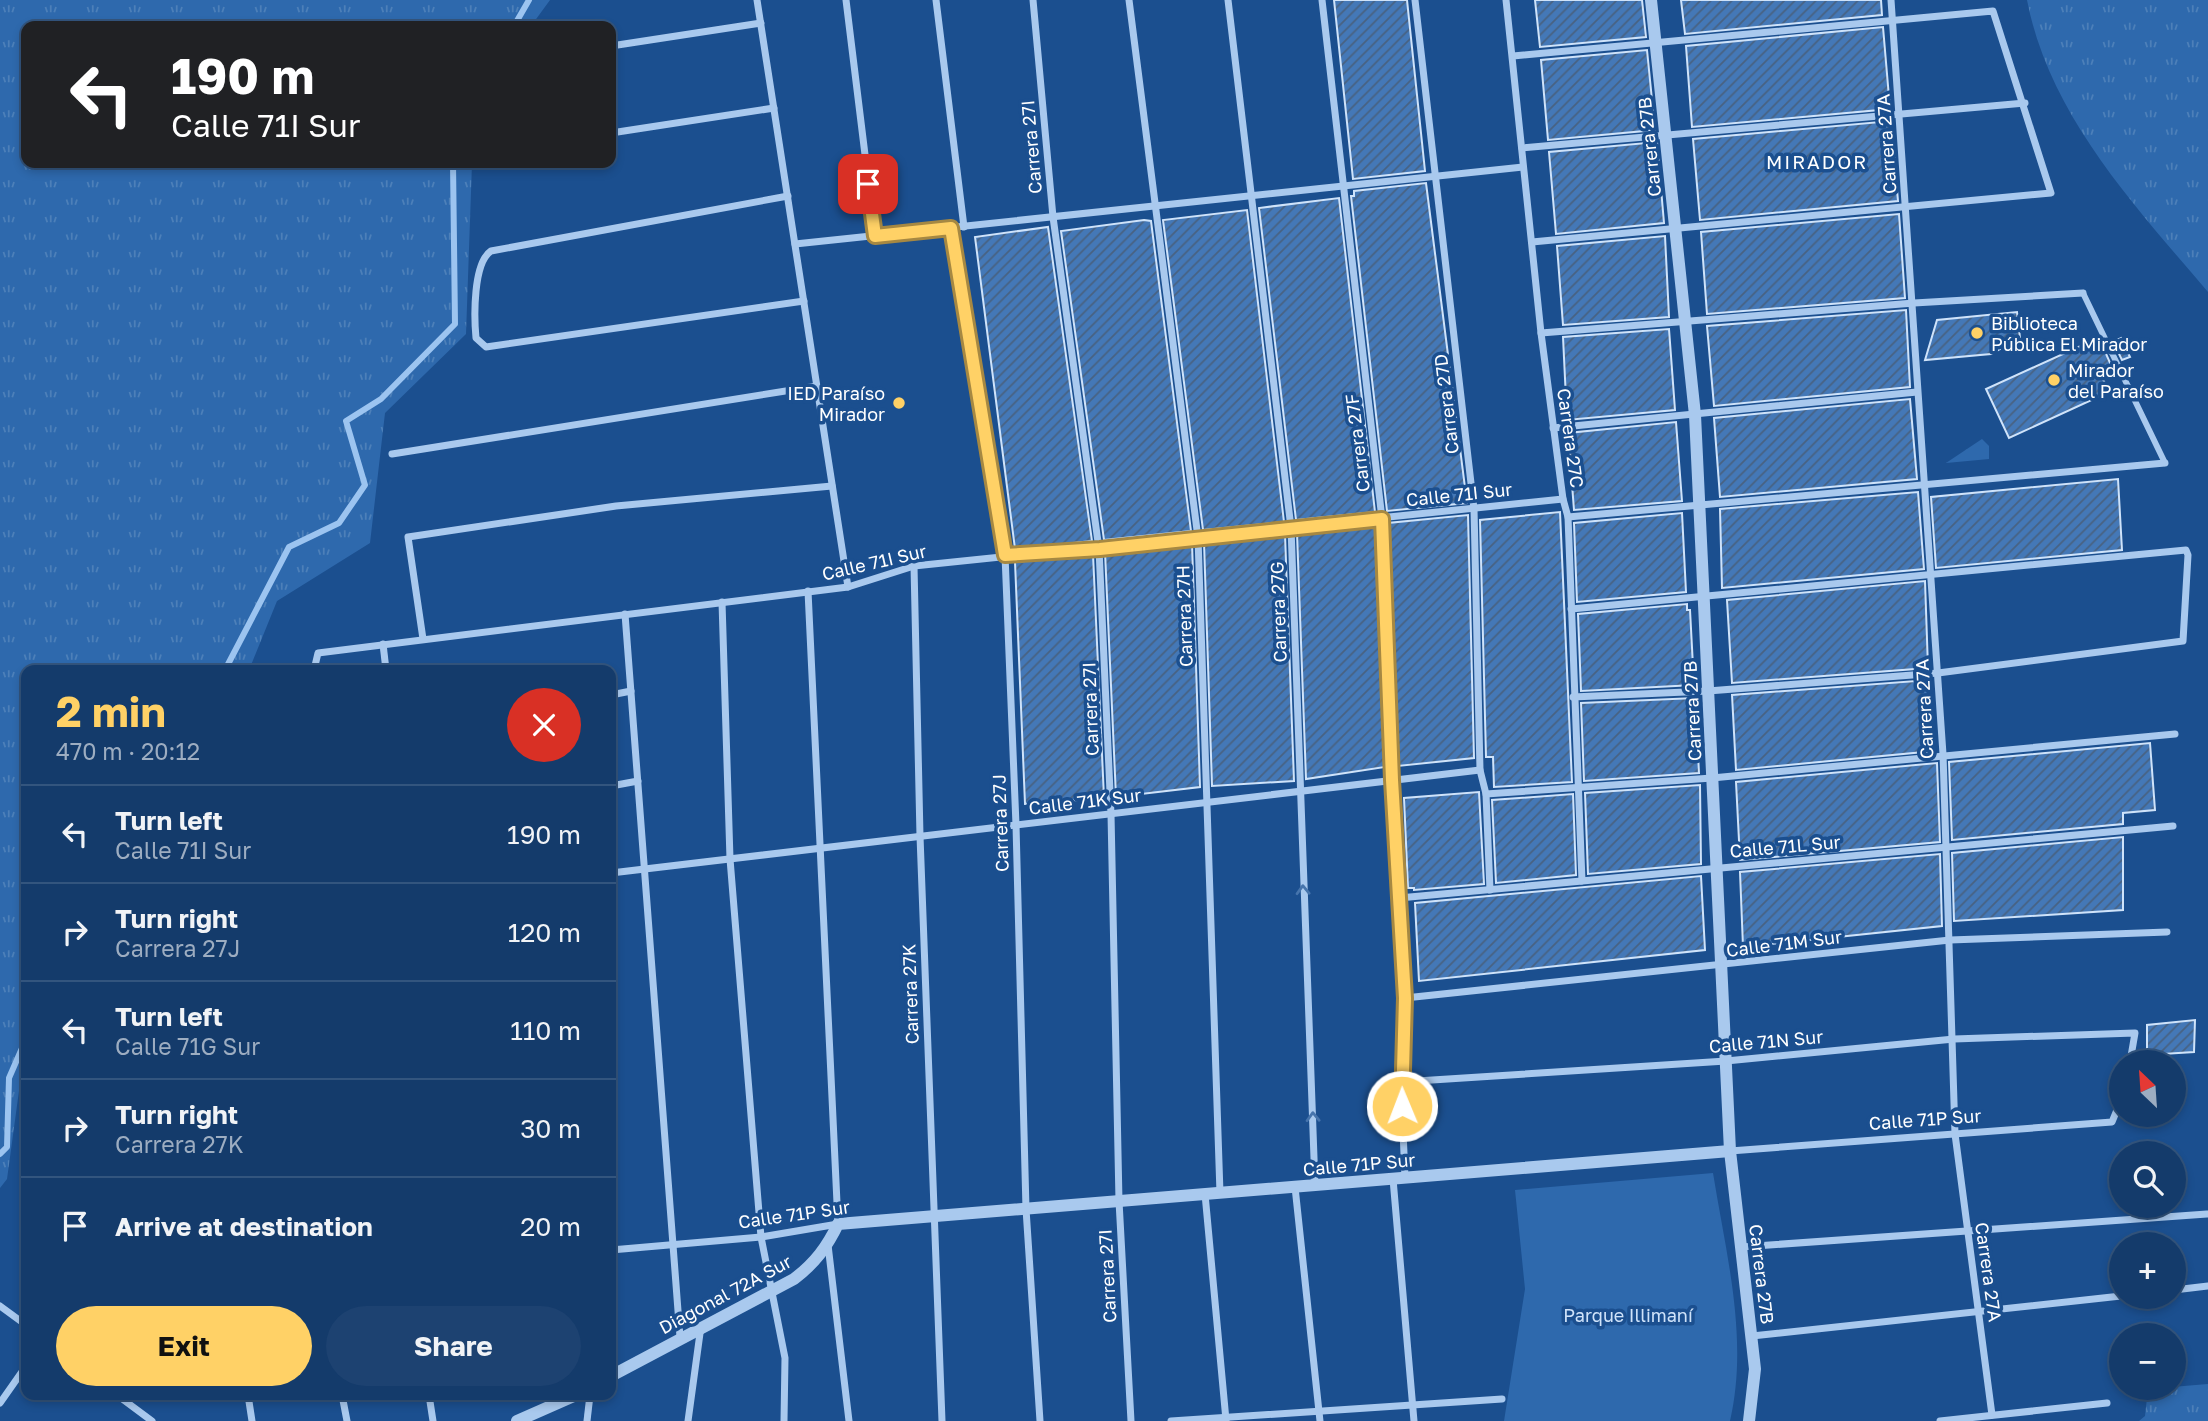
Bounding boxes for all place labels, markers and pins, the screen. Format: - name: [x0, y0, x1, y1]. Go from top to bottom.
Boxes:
- pin: [838, 154, 898, 214]
- place label: Biblioteca Pública El Mirador: [1991, 312, 2147, 355]
- marker: Biblioteca Pública El Mirador: [1969, 325, 1985, 341]
- place label: Mirador del Paraíso: [2068, 359, 2164, 402]
- marker: Mirador del Paraíso: [2046, 372, 2062, 388]
- place label: IED Paraíso Mirador: [787, 382, 885, 425]
- marker: IED Paraíso Mirador: [891, 395, 907, 411]

